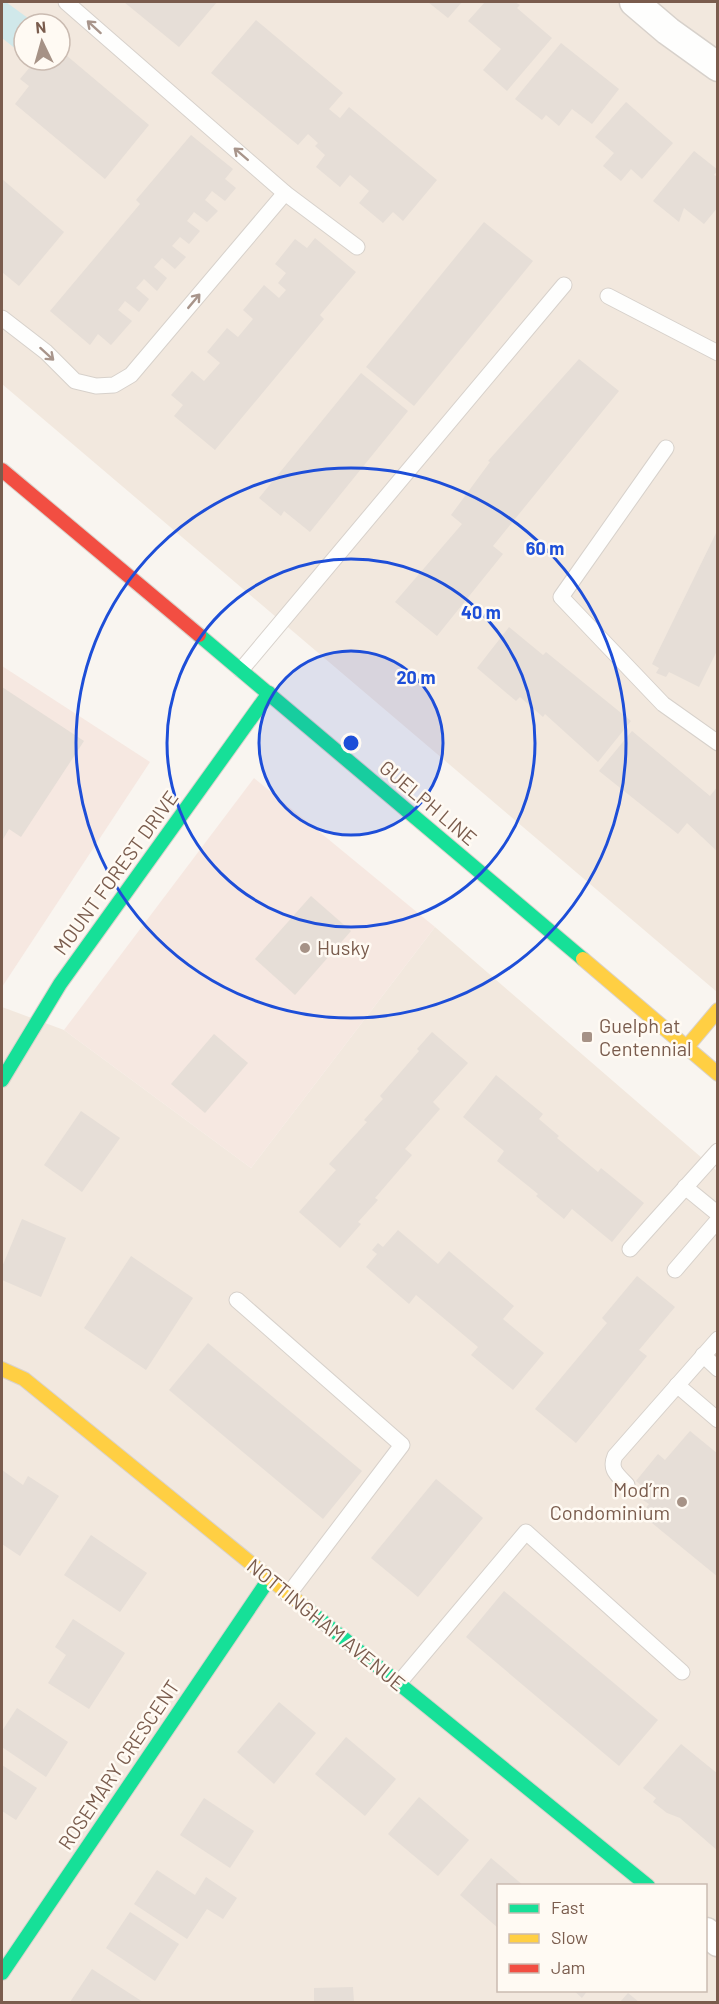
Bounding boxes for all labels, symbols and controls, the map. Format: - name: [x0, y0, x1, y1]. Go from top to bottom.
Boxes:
- north arrow: [12, 12, 72, 72]
- text: N: [35, 17, 47, 36]
- one-way arrow: [87, 20, 102, 34]
- one-way arrow: [234, 147, 249, 161]
- one-way arrow: [187, 293, 200, 309]
- one-way arrow: [39, 347, 54, 361]
- text: 60 m: [526, 537, 564, 559]
- text: 40 m: [461, 601, 501, 623]
- text: 20 m: [397, 666, 435, 688]
- centre of rings: [341, 733, 361, 753]
- street label: GUELPH LINE: [375, 755, 482, 850]
- street label: MOUNT FOREST DRIVE: [48, 786, 183, 959]
- place label: Husky: [317, 935, 370, 959]
- marker: Husky: [298, 941, 312, 955]
- place label: Guelph at Centennial: [599, 1013, 692, 1060]
- marker: Guelph at Centennial: [580, 1030, 594, 1044]
- place label: Mod’rn Condominium: [550, 1477, 670, 1524]
- marker: Mod’rn Condominium: [675, 1495, 689, 1509]
- street label: NOTTINGHAM AVENUE: [243, 1553, 411, 1695]
- street label: ROSEMARY CRESCENT: [52, 1675, 184, 1854]
- legend: [497, 1884, 707, 1992]
- text: Fast: [551, 1896, 585, 1918]
- text: Slow: [551, 1926, 588, 1948]
- text: Jam: [551, 1956, 585, 1978]

